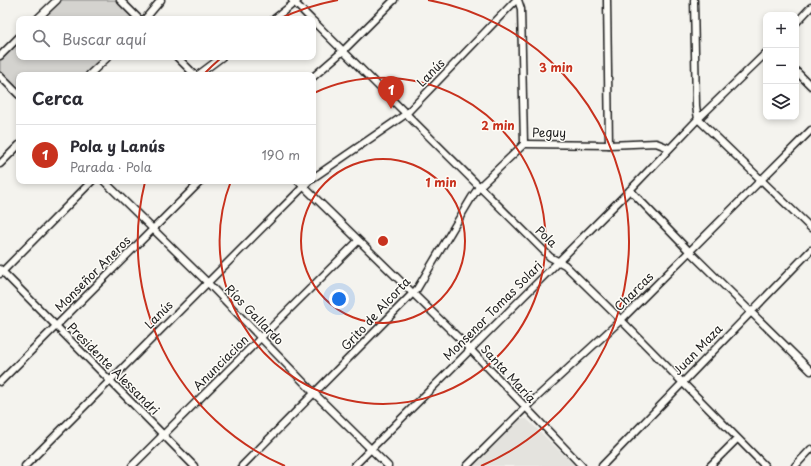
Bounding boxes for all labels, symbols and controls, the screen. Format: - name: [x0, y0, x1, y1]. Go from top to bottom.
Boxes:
- map controls: [763, 12, 799, 120]
- button: +: [763, 12, 799, 48]
- search box: [16, 16, 316, 60]
- icon: search: [30, 27, 52, 49]
- text: Buscar aquí: [62, 27, 146, 50]
- button: −: [763, 48, 799, 84]
- street label: Lanús: [412, 54, 449, 91]
- text: 3 min: [539, 58, 573, 76]
- pin: 1: [378, 76, 404, 109]
- button: layers: [763, 84, 799, 120]
- text: Cerca: [32, 85, 83, 111]
- text: 2 min: [481, 116, 515, 134]
- street label: Peguy: [532, 123, 566, 141]
- text: Pola y Lanús: [70, 134, 165, 157]
- text: 1: [42, 145, 48, 164]
- text: 190 m: [261, 145, 300, 164]
- text: Parada · Pola: [70, 157, 152, 176]
- text: 1 min: [425, 173, 457, 191]
- street label: Pola: [532, 221, 562, 252]
- street label: Monseñor Aneros: [50, 231, 135, 315]
- centre of rings: [376, 234, 390, 248]
- street label: Monsenor Tomas Solari: [439, 257, 546, 364]
- street label: Charcas: [610, 267, 657, 315]
- street label: Grito de Alcorta: [336, 272, 414, 354]
- street label: Ríos Gallardo: [221, 280, 289, 349]
- your location: [329, 289, 349, 309]
- street label: Lanús: [140, 296, 177, 333]
- street label: Presidente Alessandri: [64, 318, 164, 418]
- street label: Juan Maza: [668, 320, 726, 379]
- street label: Anunciacion: [188, 330, 252, 394]
- street label: Santa María: [477, 340, 541, 407]

